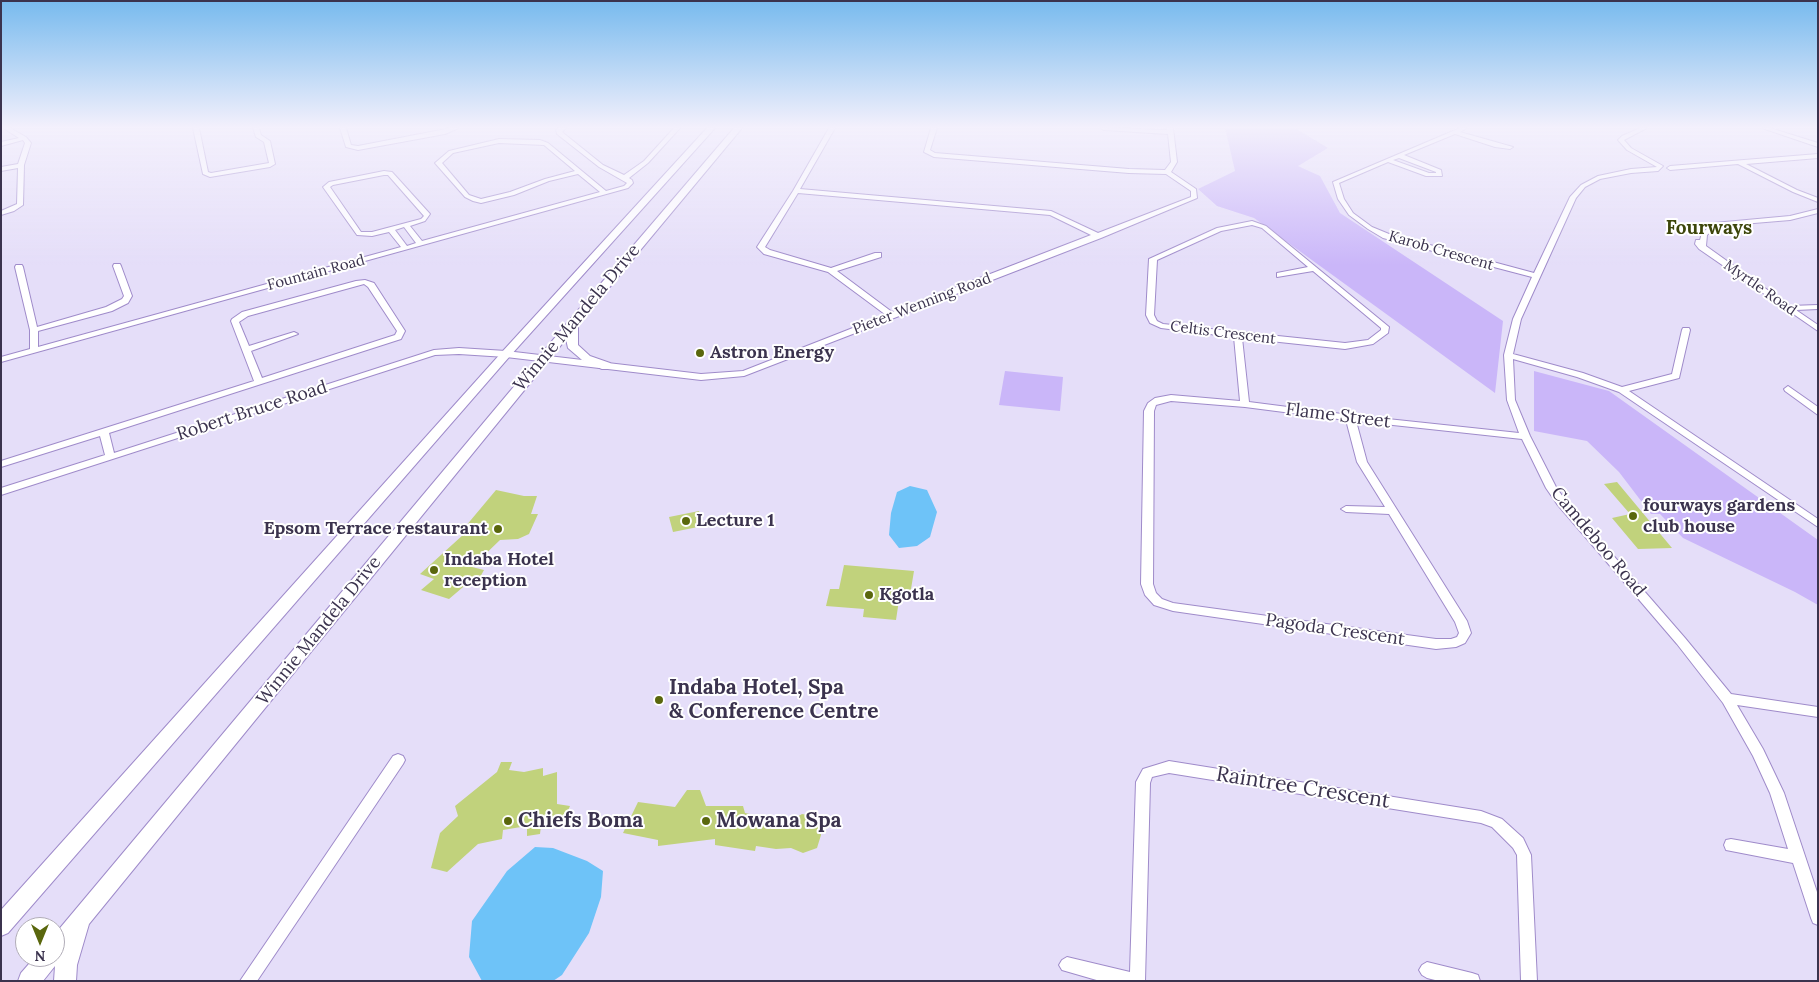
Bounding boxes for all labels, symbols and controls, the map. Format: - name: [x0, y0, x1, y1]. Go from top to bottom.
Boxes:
- district label: Fourways: [1666, 218, 1752, 240]
- street label: Karob Crescent: [1386, 227, 1496, 275]
- street label: Winnie Mandela Drive: [509, 240, 645, 396]
- street label: Fountain Road: [265, 251, 367, 295]
- street label: Myrtle Road: [1720, 256, 1800, 320]
- street label: Pieter Wenning Road: [850, 269, 994, 339]
- street label: Celtis Crescent: [1169, 318, 1277, 348]
- place label: Astron Energy: [710, 342, 834, 364]
- marker: Astron Energy: [694, 347, 706, 359]
- street label: Robert Bruce Road: [174, 376, 330, 446]
- street label: Flame Street: [1284, 399, 1392, 433]
- street label: Camdeboo Road: [1546, 483, 1650, 601]
- place label: fourways gardens club house: [1643, 495, 1795, 538]
- place label: Lecture 1: [696, 510, 775, 532]
- marker: fourways gardens club house: [1627, 510, 1639, 522]
- marker: Lecture 1: [680, 515, 692, 527]
- place label: Epsom Terrace restaurant: [263, 518, 488, 540]
- marker: Epsom Terrace restaurant: [492, 523, 504, 535]
- place label: Indaba Hotel reception: [444, 549, 554, 592]
- street label: Winnie Mandela Drive: [252, 552, 386, 710]
- marker: Indaba Hotel reception: [428, 564, 440, 576]
- place label: Kgotla: [879, 584, 934, 606]
- marker: Kgotla: [863, 589, 875, 601]
- street label: Pagoda Crescent: [1264, 610, 1406, 650]
- place label: Indaba Hotel, Spa & Conference Centre: [669, 675, 878, 725]
- marker: Indaba Hotel, Spa & Conference Centre: [653, 694, 665, 706]
- street label: Raintree Crescent: [1214, 762, 1392, 814]
- place label: Chiefs Boma: [518, 808, 643, 834]
- place label: Mowana Spa: [716, 808, 842, 834]
- marker: Chiefs Boma: [502, 815, 514, 827]
- marker: Mowana Spa: [700, 815, 712, 827]
- north arrow: [15, 917, 65, 967]
- text: N: [35, 947, 45, 965]

